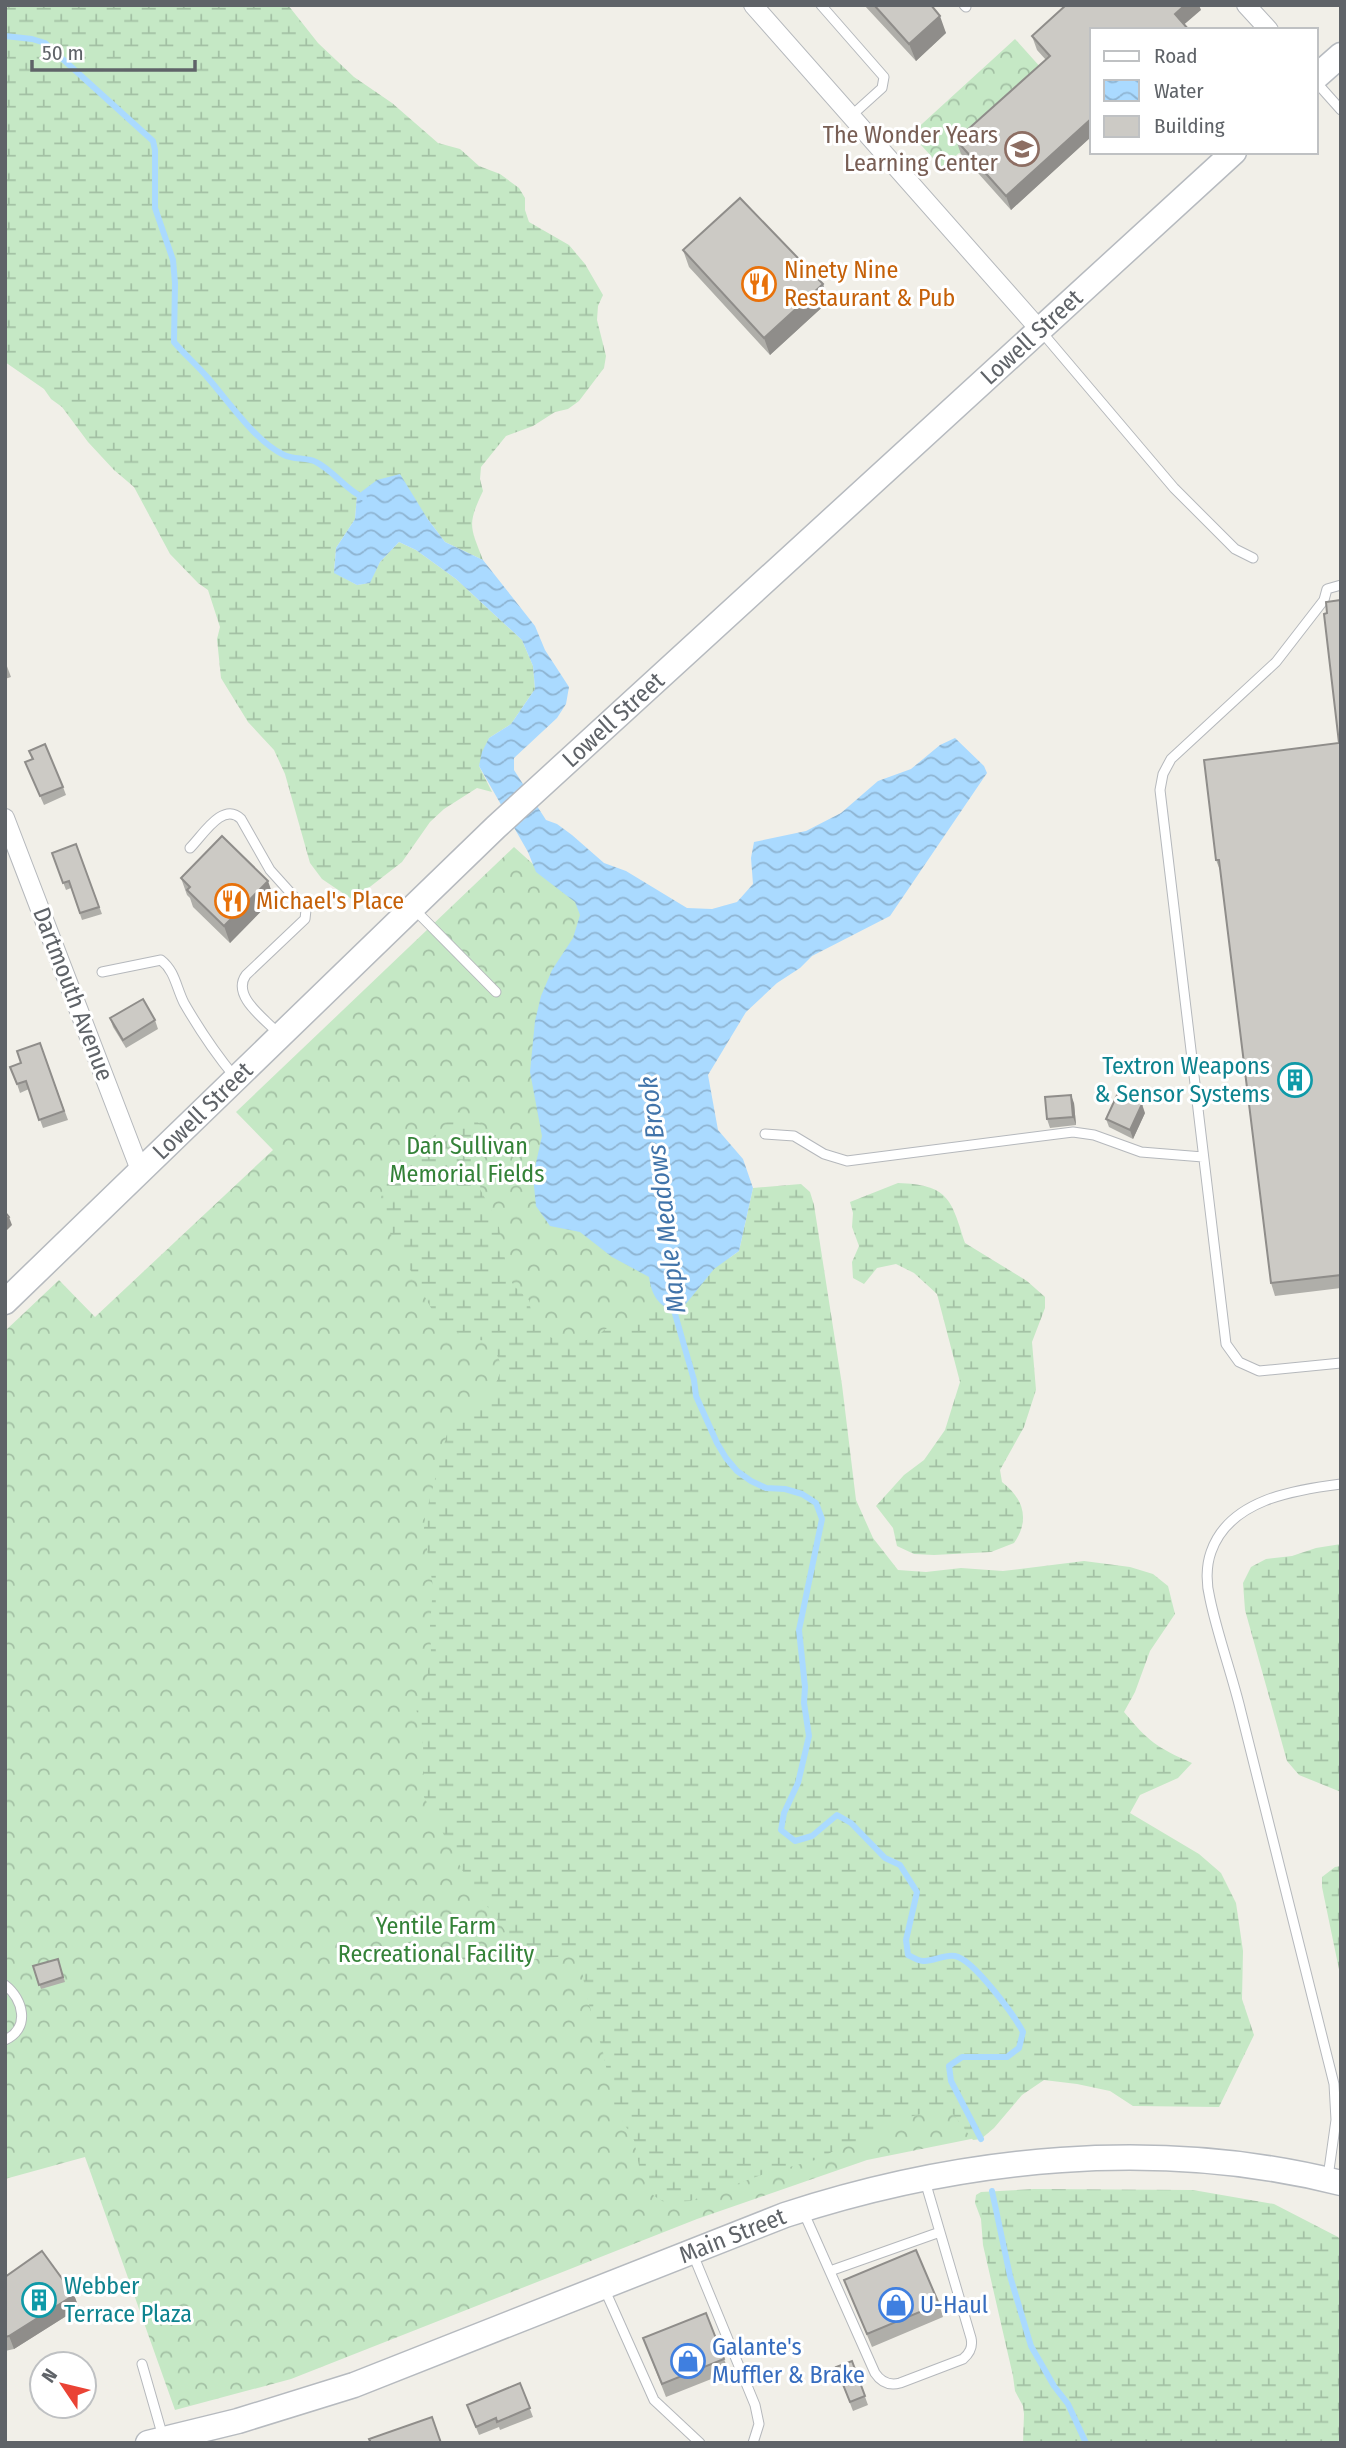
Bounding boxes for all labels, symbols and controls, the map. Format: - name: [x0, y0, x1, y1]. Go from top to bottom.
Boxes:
- scale bar: [32, 28, 194, 72]
- legend: [1090, 28, 1318, 154]
- text: 50 m: [42, 40, 84, 66]
- text: Road: [1154, 43, 1198, 69]
- text: Water: [1154, 78, 1204, 104]
- text: Building: [1154, 113, 1225, 139]
- place label: The Wonder Years Learning Center: [823, 121, 999, 177]
- school or university icon: The Wonder Years Learning Center: [1003, 130, 1041, 168]
- place label: Ninety Nine Restaurant & Pub: [784, 256, 955, 312]
- restaurant icon: Ninety Nine Restaurant & Pub: [740, 265, 778, 303]
- street label: Lowell Street: [975, 284, 1088, 391]
- street label: Lowell Street: [557, 666, 670, 773]
- restaurant icon: Michael's Place: [213, 882, 251, 920]
- place label: Michael's Place: [256, 887, 404, 915]
- street label: Dartmouth Avenue: [27, 903, 119, 1085]
- place label: Textron Weapons & Sensor Systems: [1095, 1052, 1270, 1108]
- street label: Lowell Street: [147, 1056, 258, 1165]
- building icon: Textron Weapons & Sensor Systems: [1276, 1061, 1314, 1099]
- water label: Maple Meadows Brook: [633, 1075, 692, 1315]
- park label: Dan Sullivan Memorial Fields: [390, 1132, 544, 1188]
- park label: Yentile Farm Recreational Facility: [338, 1912, 535, 1968]
- street label: Main Street: [675, 2202, 790, 2269]
- place label: Webber Terrace Plaza: [64, 2272, 192, 2328]
- building icon: Webber Terrace Plaza: [20, 2281, 58, 2319]
- shop icon: U-Haul: [877, 2286, 915, 2324]
- place label: U-Haul: [920, 2291, 988, 2319]
- place label: Galante's Muffler & Brake: [712, 2333, 865, 2389]
- shop icon: Galante's Muffler & Brake: [669, 2342, 707, 2380]
- north arrow: [28, 2350, 98, 2420]
- text: N: [37, 2364, 62, 2387]

